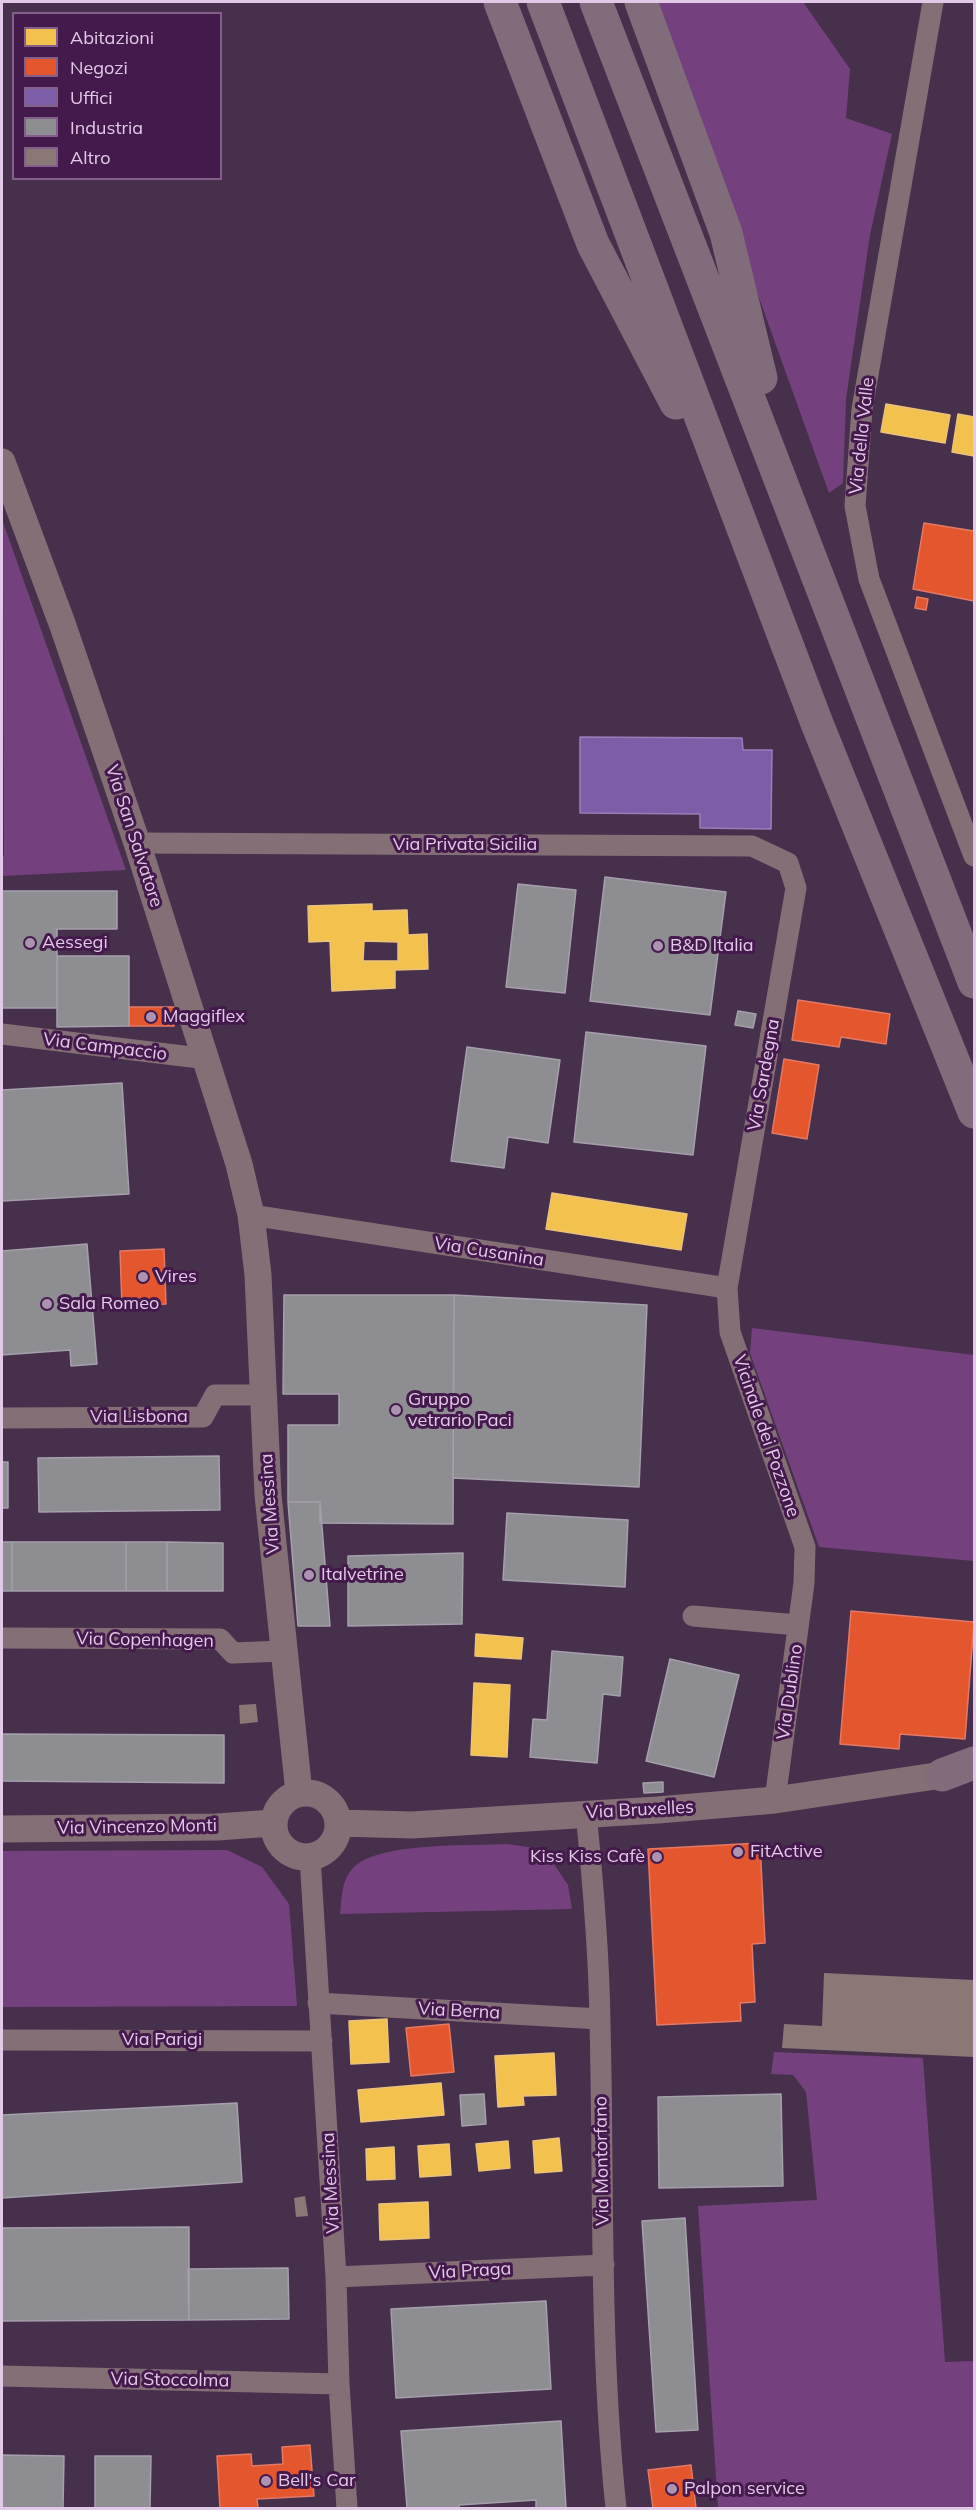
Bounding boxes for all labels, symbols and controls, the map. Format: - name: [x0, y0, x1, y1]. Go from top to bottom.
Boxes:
- legend: [12, 12, 222, 180]
- text: Abitazioni: [70, 26, 154, 49]
- text: Negozi: [70, 56, 128, 79]
- text: Uffici: [70, 86, 112, 109]
- text: Industria: [70, 116, 143, 139]
- text: Altro: [70, 146, 111, 169]
- street label: Via della Valle: [845, 376, 879, 496]
- street label: Via San Salvatore: [101, 762, 167, 910]
- street label: Via Privata Sicilia: [393, 834, 537, 856]
- place label: Aessegi: [42, 932, 108, 954]
- place label: B&D Italia: [670, 935, 754, 957]
- marker: Aessegi: [23, 936, 37, 950]
- marker: B&D Italia: [651, 939, 665, 953]
- place label: Maggiflex: [163, 1006, 245, 1028]
- marker: Maggiflex: [144, 1010, 158, 1024]
- street label: Via Sardegna: [744, 1017, 784, 1133]
- street label: Via Campaccio: [42, 1029, 168, 1065]
- street label: Via Cusanina: [433, 1233, 545, 1271]
- place label: Vires: [155, 1266, 197, 1288]
- marker: Vires: [136, 1270, 150, 1284]
- place label: Sala Romeo: [59, 1293, 159, 1315]
- marker: Sala Romeo: [40, 1297, 54, 1311]
- street label: Vicinale dei Pozzone: [728, 1352, 804, 1520]
- place label: Gruppo vetrario Paci: [408, 1389, 512, 1432]
- marker: Gruppo vetrario Paci: [389, 1403, 403, 1417]
- street label: Via Lisbona: [90, 1406, 188, 1428]
- street label: Via Messina: [256, 1453, 284, 1555]
- place label: Italvetrine: [321, 1564, 404, 1586]
- marker: Italvetrine: [302, 1568, 316, 1582]
- street label: Via Copenhagen: [76, 1628, 214, 1652]
- street label: Via Dublino: [773, 1643, 807, 1741]
- street label: Via Bruxelles: [586, 1796, 694, 1824]
- street label: Via Vincenzo Monti: [57, 1815, 217, 1839]
- place label: FitActive: [750, 1841, 823, 1863]
- marker: FitActive: [731, 1845, 745, 1859]
- place label: Kiss Kiss Cafè: [530, 1846, 645, 1868]
- marker: Kiss Kiss Cafè: [650, 1850, 664, 1864]
- street label: Via Berna: [417, 1998, 501, 2024]
- street label: Via Parigi: [122, 2029, 202, 2051]
- street label: Via Montorfano: [590, 2096, 614, 2226]
- street label: Via Messina: [318, 2132, 344, 2234]
- street label: Via Praga: [428, 2258, 512, 2284]
- street label: Via Stoccolma: [110, 2368, 230, 2392]
- place label: Bell's Car: [278, 2470, 356, 2492]
- marker: Bell's Car: [259, 2474, 273, 2488]
- place label: Palpon service: [684, 2478, 805, 2500]
- marker: Palpon service: [665, 2482, 679, 2496]

